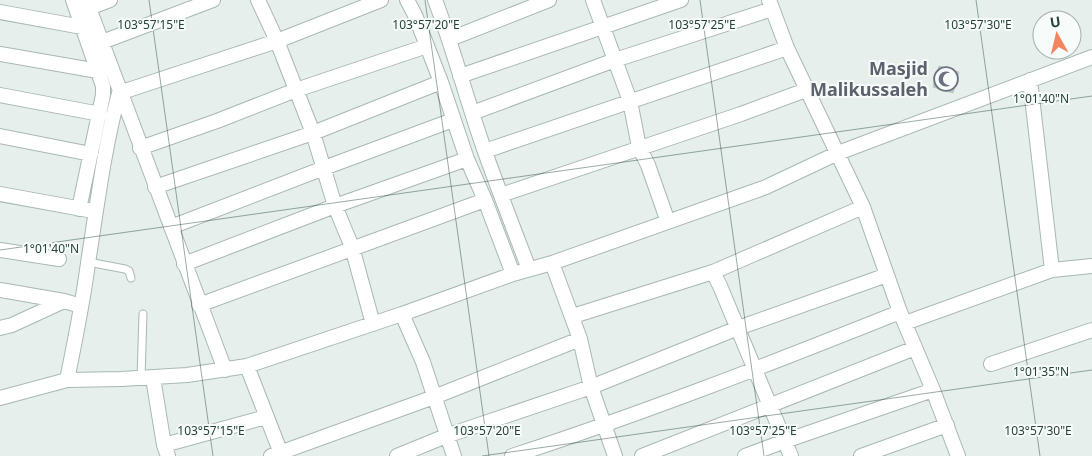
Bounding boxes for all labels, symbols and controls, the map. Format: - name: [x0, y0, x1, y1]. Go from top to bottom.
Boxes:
- north arrow: [1032, 10, 1082, 60]
- text: U: [1049, 11, 1062, 32]
- text: 103°57'15"E: [117, 16, 185, 33]
- text: 103°57'20"E: [392, 16, 460, 33]
- text: 103°57'25"E: [668, 16, 736, 33]
- text: 103°57'30"E: [944, 16, 1012, 33]
- place label: Masjid Malikussaleh: [810, 56, 928, 101]
- mosque icon: Masjid Malikussaleh: [933, 66, 959, 92]
- text: 1°01'40"N: [1013, 90, 1069, 107]
- text: 1°01'40"N: [23, 240, 79, 257]
- text: 1°01'35"N: [1013, 363, 1069, 380]
- text: 103°57'15"E: [177, 422, 245, 439]
- text: 103°57'20"E: [453, 422, 521, 439]
- text: 103°57'25"E: [729, 422, 797, 439]
- text: 103°57'30"E: [1004, 422, 1072, 439]

